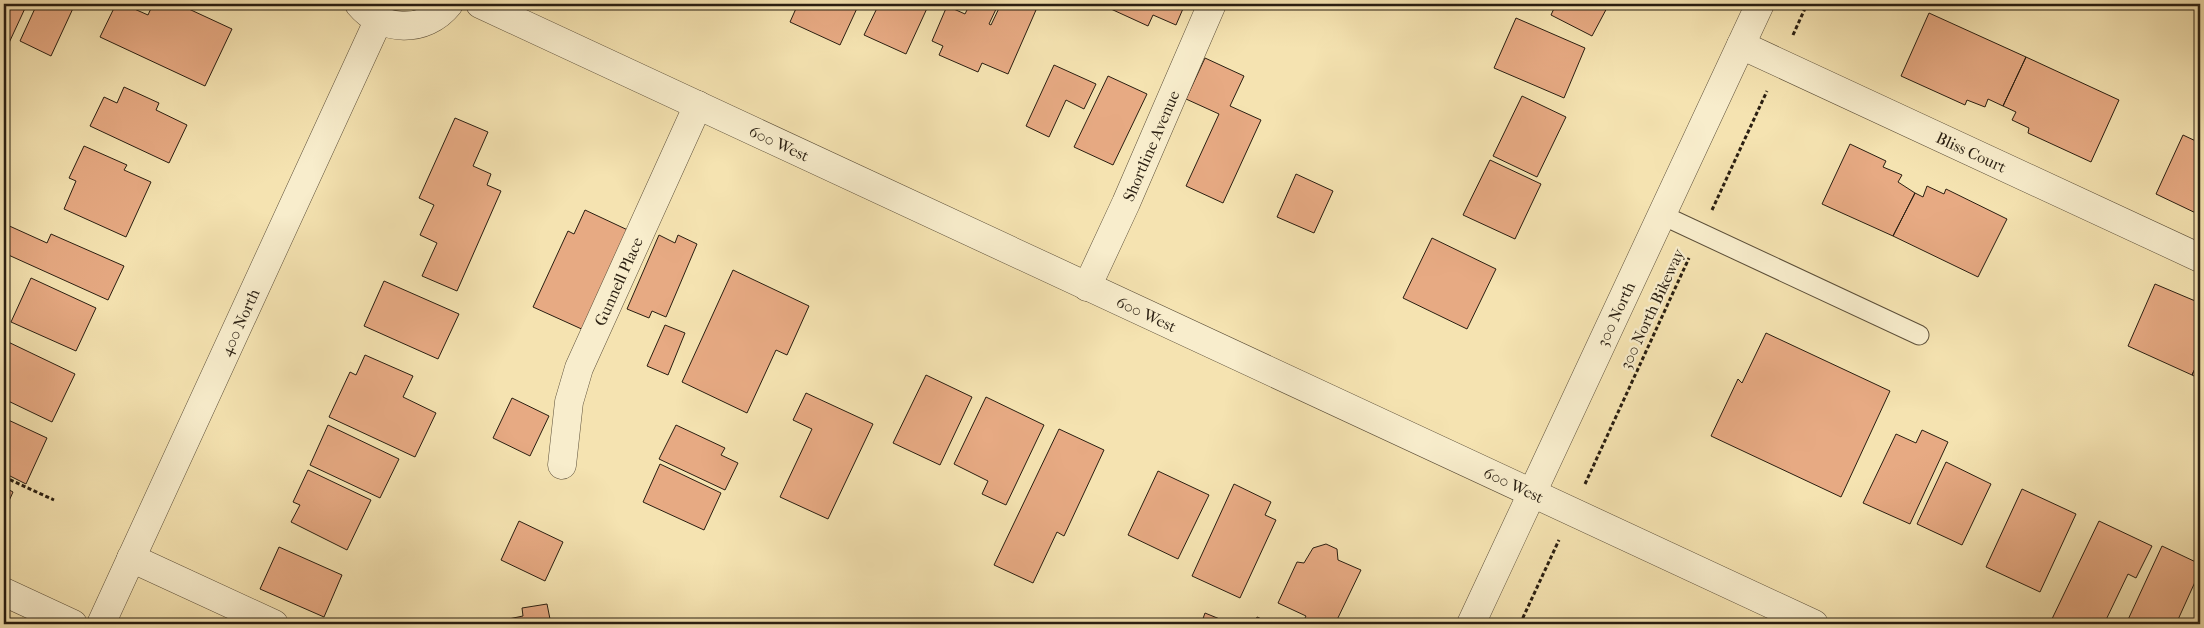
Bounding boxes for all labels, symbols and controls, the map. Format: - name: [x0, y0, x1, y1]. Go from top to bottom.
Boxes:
- street label: Shortline Avenue: [1118, 87, 1183, 204]
- street label: 600 West: [746, 121, 813, 165]
- street label: Bliss Court: [1933, 127, 2010, 176]
- street label: Gunnell Place: [590, 234, 647, 329]
- street label: 300 North Bikeway: [1616, 246, 1688, 372]
- street label: 300 North: [1593, 279, 1639, 349]
- street label: 400 North: [216, 286, 263, 359]
- street label: 600 West: [1114, 292, 1180, 336]
- street label: 600 West: [1481, 462, 1547, 507]

